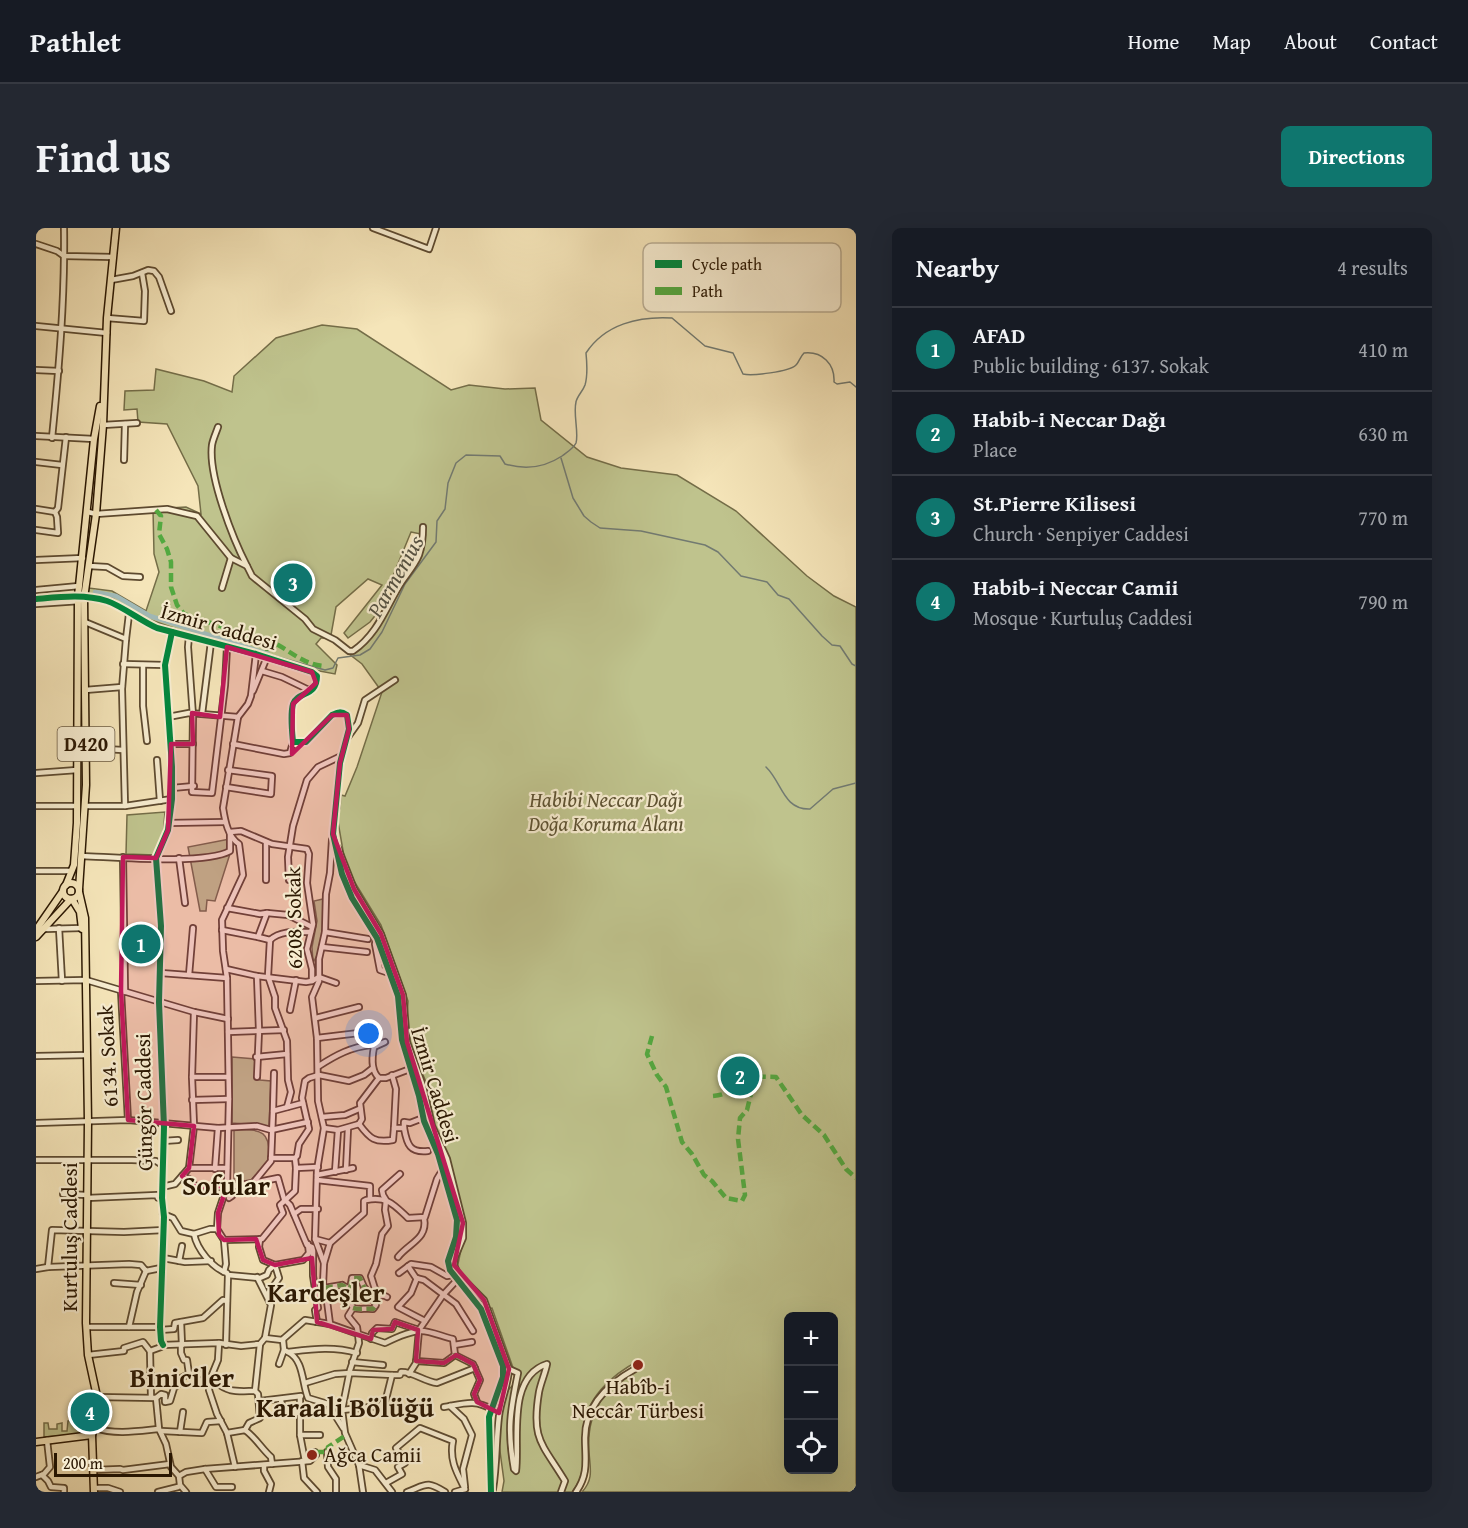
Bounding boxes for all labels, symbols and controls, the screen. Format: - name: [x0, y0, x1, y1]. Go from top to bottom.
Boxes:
- text: Pathlet: [30, 21, 121, 62]
- text: Home: [1128, 26, 1179, 57]
- text: Map: [1212, 26, 1251, 57]
- text: About: [1284, 26, 1337, 57]
- text: Contact: [1370, 26, 1438, 57]
- text: Find us: [36, 126, 171, 187]
- button: Directions: [1281, 126, 1432, 187]
- legend: [643, 243, 841, 312]
- text: Nearby: [916, 248, 999, 287]
- text: Cycle path: [692, 252, 762, 276]
- text: 4 results: [1337, 253, 1408, 282]
- text: Path: [692, 279, 723, 303]
- text: AFAD: [973, 319, 1025, 351]
- text: 1: [930, 335, 941, 364]
- text: 410 m: [1358, 335, 1408, 364]
- text: Public building · 6137. Sokak: [973, 351, 1209, 380]
- text: Habib-i Neccar Dağı: [973, 403, 1166, 435]
- text: 2: [930, 419, 941, 448]
- text: 630 m: [1358, 419, 1408, 448]
- text: Place: [973, 435, 1017, 464]
- text: St.Pierre Kilisesi: [973, 487, 1136, 519]
- text: 3: [930, 503, 941, 532]
- text: 770 m: [1358, 503, 1408, 532]
- text: Church · Senpiyer Caddesi: [973, 519, 1189, 548]
- water label: Parmenius: [358, 529, 431, 624]
- pin: 3: [274, 560, 312, 606]
- text: Habib-i Neccar Camii: [973, 571, 1178, 603]
- text: 4: [930, 587, 941, 616]
- text: 790 m: [1358, 587, 1408, 616]
- street label: İzmir Caddesi: [157, 595, 281, 658]
- text: Mosque · Kurtuluş Caddesi: [973, 603, 1193, 632]
- road number: D420: [58, 727, 114, 761]
- park label: Habibi Neccar Dağı Doğa Koruma Alanı: [527, 784, 684, 839]
- street label: 6208. Sokak: [277, 866, 310, 969]
- pin: 1: [122, 922, 160, 966]
- street label: 6134. Sokak: [89, 1004, 126, 1108]
- your location: [354, 1019, 383, 1048]
- street label: İzmir Caddesi: [403, 1023, 468, 1147]
- street label: Güngör Caddesi: [127, 1033, 160, 1171]
- pin: 2: [720, 1054, 760, 1098]
- street label: Kurtuluş Caddesi: [54, 1162, 85, 1312]
- district label: Sofular: [182, 1165, 271, 1205]
- district label: Kardeşler: [267, 1272, 385, 1312]
- map controls: [784, 1312, 838, 1474]
- button: +: [784, 1312, 838, 1366]
- district label: Biniciler: [130, 1357, 235, 1397]
- marker: Habîb-i Neccâr Türbesi: [631, 1358, 645, 1372]
- button: −: [784, 1366, 838, 1420]
- place label: Habîb-i Neccâr Türbesi: [572, 1371, 704, 1426]
- district label: Karaali Bölüğü: [256, 1387, 435, 1427]
- pin: 4: [70, 1390, 110, 1434]
- button: locate: [784, 1420, 838, 1474]
- place label: Ağca Camii: [324, 1439, 421, 1470]
- marker: Ağca Camii: [305, 1448, 319, 1462]
- scale bar: [54, 1450, 172, 1478]
- text: 200 m: [63, 1451, 103, 1475]

